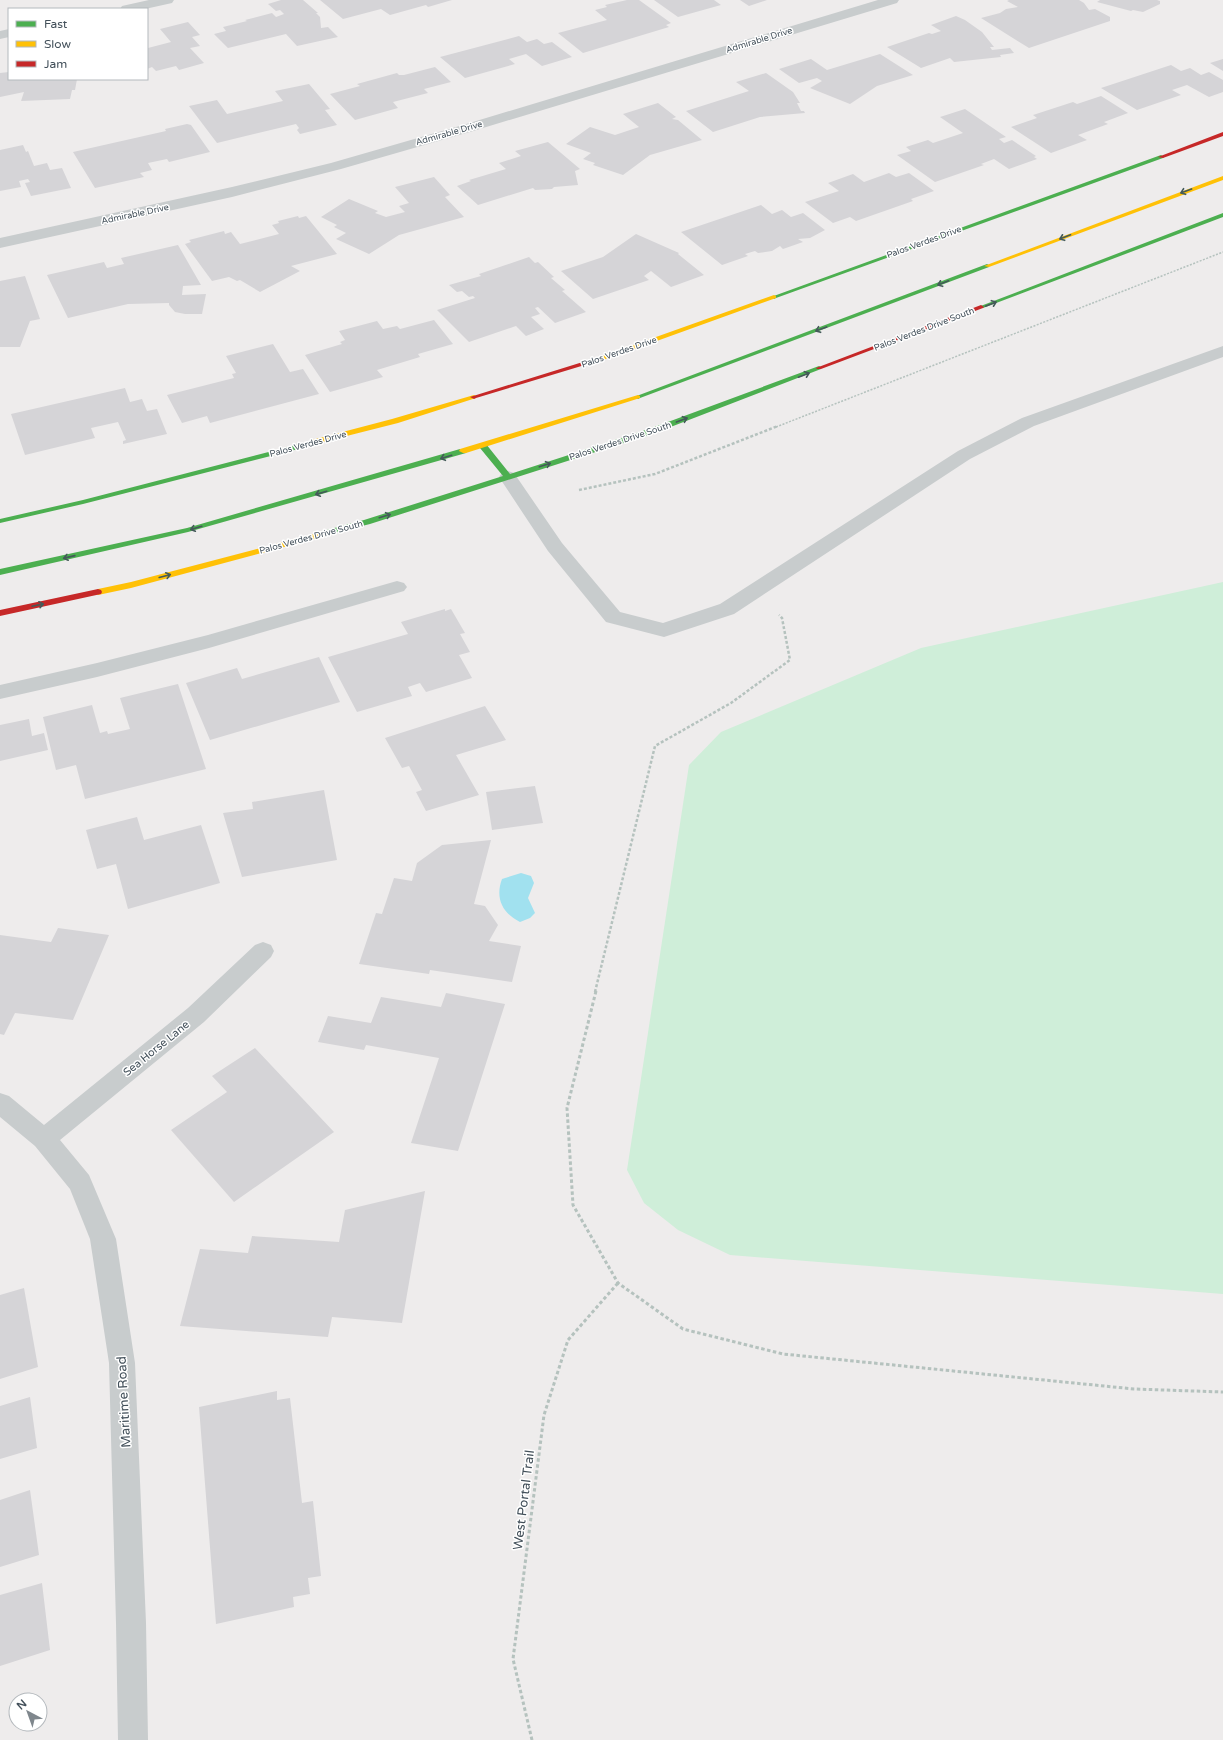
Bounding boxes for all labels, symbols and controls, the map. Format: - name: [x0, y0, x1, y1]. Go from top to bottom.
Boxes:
- legend: [8, 8, 148, 80]
- text: Fast: [44, 17, 68, 31]
- street label: Admirable Drive: [725, 25, 794, 56]
- text: Slow: [44, 37, 71, 51]
- text: Jam: [44, 57, 67, 71]
- street label: Admirable Drive: [415, 119, 484, 148]
- one-way arrow: [1181, 188, 1193, 196]
- street label: Admirable Drive: [100, 202, 170, 227]
- street label: Palos Verdes Drive: [885, 224, 963, 261]
- one-way arrow: [1059, 233, 1071, 241]
- one-way arrow: [938, 279, 950, 287]
- one-way arrow: [984, 299, 996, 307]
- street label: Palos Verdes Drive South: [872, 305, 976, 354]
- one-way arrow: [816, 325, 828, 333]
- street label: Palos Verdes Drive: [580, 334, 658, 371]
- one-way arrow: [797, 370, 809, 378]
- one-way arrow: [675, 416, 688, 423]
- street label: Palos Verdes Drive South: [568, 420, 673, 463]
- street label: Palos Verdes Drive: [269, 429, 348, 460]
- one-way arrow: [440, 454, 453, 461]
- one-way arrow: [539, 461, 552, 468]
- one-way arrow: [315, 490, 328, 497]
- one-way arrow: [378, 512, 391, 519]
- street label: Palos Verdes Drive South: [258, 518, 364, 557]
- one-way arrow: [190, 525, 203, 532]
- one-way arrow: [63, 554, 76, 562]
- one-way arrow: [158, 572, 171, 579]
- one-way arrow: [31, 601, 44, 609]
- street label: Sea Horse Lane: [121, 1018, 192, 1079]
- street label: Maritime Road: [114, 1356, 134, 1448]
- street label: West Portal Trail: [510, 1449, 538, 1551]
- north arrow: [8, 1692, 48, 1732]
- text: N: [14, 1697, 29, 1713]

